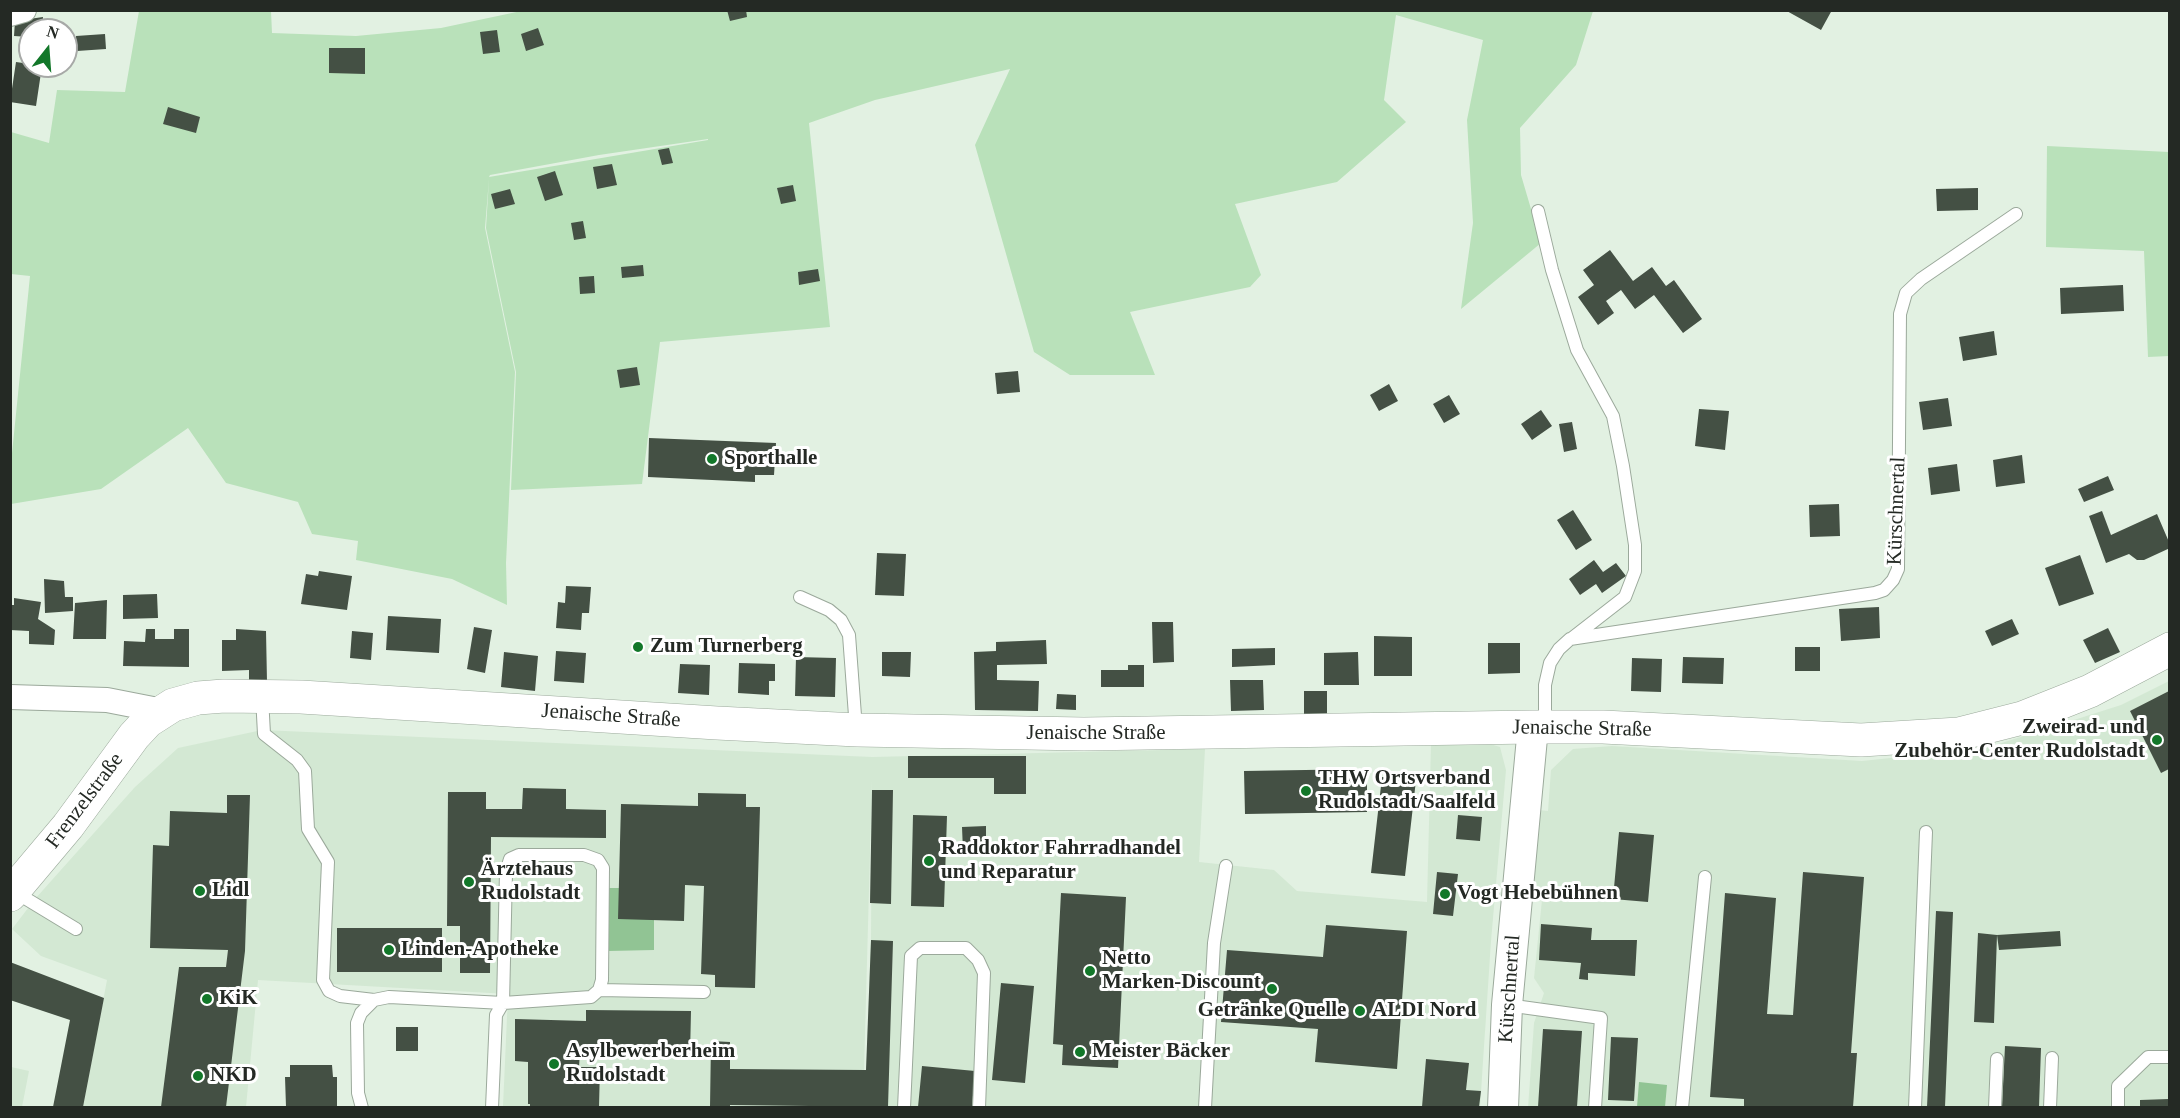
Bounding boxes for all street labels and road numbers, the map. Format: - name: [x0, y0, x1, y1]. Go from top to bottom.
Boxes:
- street label: Kürschnertal: [1883, 456, 1911, 566]
- street label: Jenaische Straße: [541, 699, 681, 733]
- street label: Jenaische Straße: [1512, 715, 1652, 743]
- street label: Jenaische Straße: [1026, 720, 1166, 746]
- street label: Frenzelstraße: [41, 748, 129, 854]
- street label: Kürschnertal: [1494, 934, 1526, 1044]

